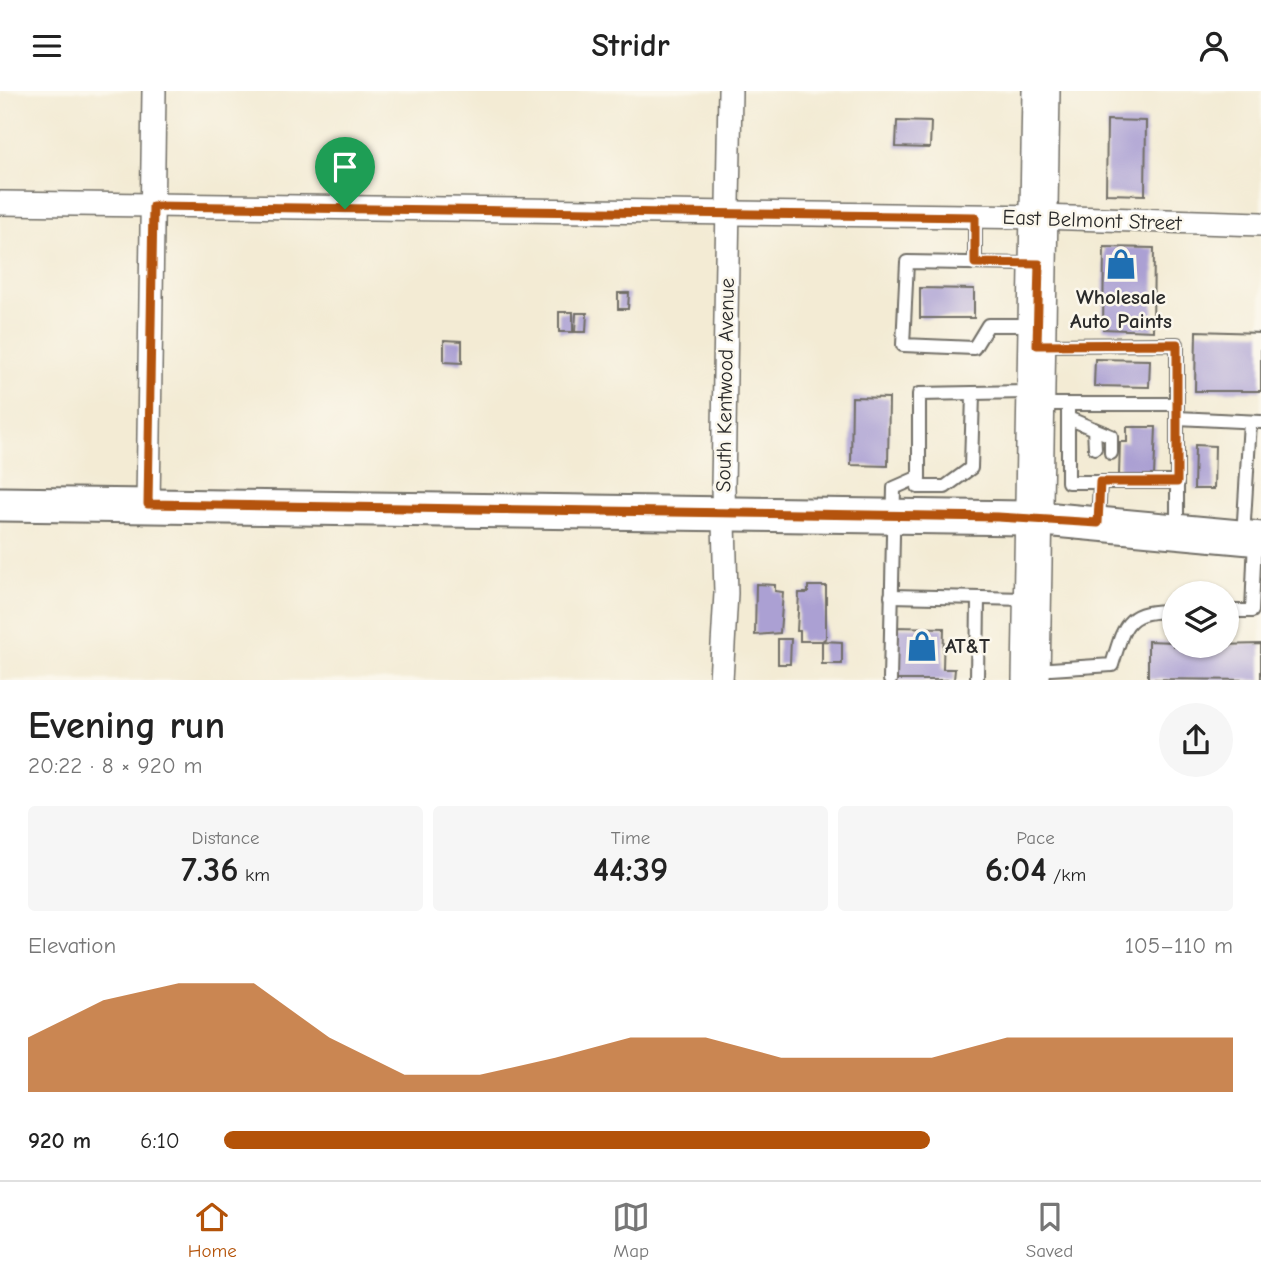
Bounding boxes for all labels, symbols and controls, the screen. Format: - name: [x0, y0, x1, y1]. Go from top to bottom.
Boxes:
- icon: menu: [28, 27, 66, 65]
- text: Stridr: [591, 27, 670, 64]
- icon: person: [1195, 27, 1233, 65]
- pin: [315, 137, 375, 209]
- icon: arrive: [326, 148, 364, 186]
- street label: East Belmont Street: [1002, 205, 1183, 235]
- shop icon: Wholesale Auto Paints: [1104, 247, 1138, 281]
- street label: South Kentwood Avenue: [711, 278, 739, 492]
- place label: Wholesale Auto Paints: [1070, 285, 1172, 333]
- map controls: [1162, 581, 1239, 658]
- button: layers: [1162, 581, 1239, 658]
- shop icon: AT&T: [905, 629, 939, 663]
- place label: AT&T: [945, 634, 990, 658]
- button: share: [1159, 703, 1233, 777]
- text: Evening run: [28, 704, 225, 748]
- text: 20:22 · 8 × 920 m: [28, 752, 202, 779]
- text: Distance: [191, 827, 260, 849]
- text: Time: [611, 827, 650, 849]
- text: Pace: [1016, 827, 1055, 849]
- text: 7.36: [181, 849, 239, 890]
- text: 44:39: [593, 849, 668, 890]
- text: 6:04: [985, 849, 1047, 890]
- text: km: [239, 864, 270, 886]
- text: /km: [1047, 864, 1086, 886]
- text: Elevation: [28, 932, 116, 959]
- text: 105–110 m: [1125, 932, 1233, 959]
- text: 920 m: [28, 1127, 91, 1154]
- text: 6:10: [140, 1127, 180, 1154]
- tab: Home: [188, 1198, 237, 1262]
- tab: Map: [612, 1198, 650, 1262]
- tab: Saved: [1026, 1198, 1073, 1262]

